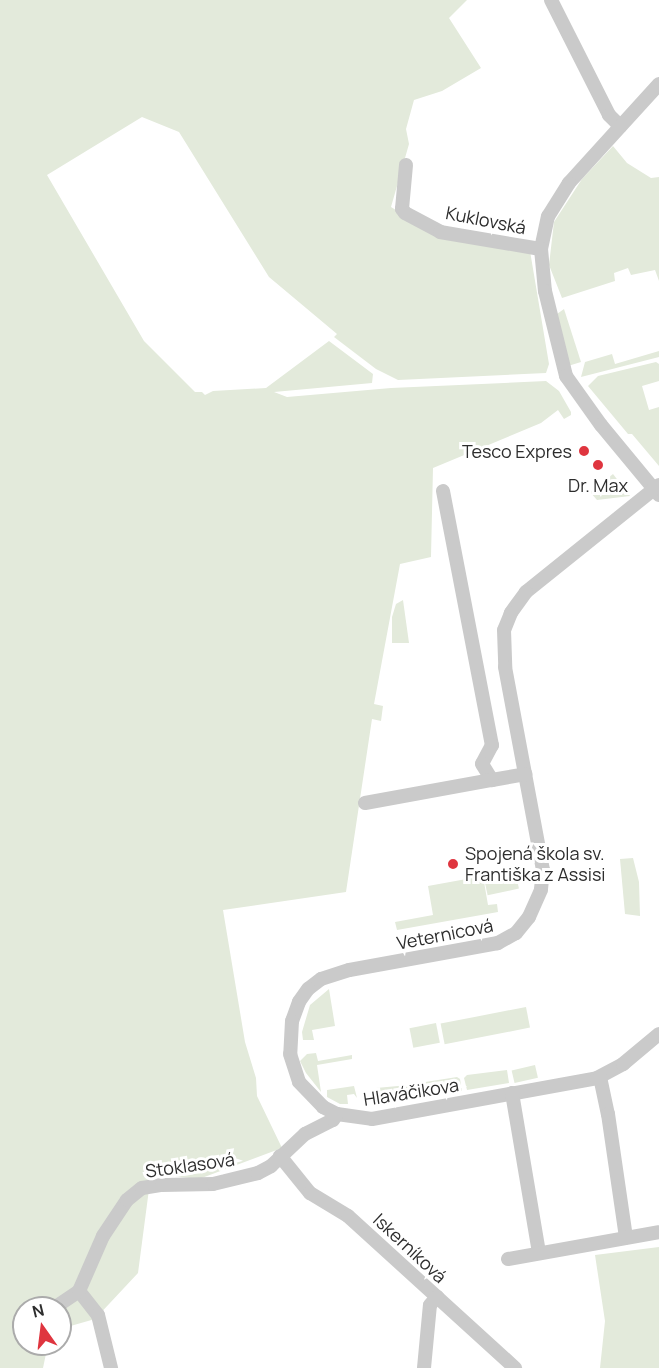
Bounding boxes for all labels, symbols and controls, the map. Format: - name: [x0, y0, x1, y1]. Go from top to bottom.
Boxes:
- street label: Kuklovská: [444, 202, 528, 238]
- place label: Tesco Expres: [462, 440, 572, 462]
- marker: Tesco Expres: [577, 444, 591, 458]
- marker: Dr. Max: [591, 458, 605, 472]
- place label: Dr. Max: [568, 474, 628, 496]
- place label: Spojená škola sv. Františka z Assisi: [465, 843, 606, 886]
- marker: Spojená škola sv. Františka z Assisi: [446, 857, 460, 871]
- street label: Veternicová: [395, 914, 495, 954]
- street label: Hlaváčikova: [362, 1074, 460, 1110]
- street label: Stoklasová: [144, 1148, 236, 1182]
- street label: Iskerníková: [369, 1209, 451, 1287]
- north arrow: [12, 1296, 72, 1356]
- text: N: [30, 1298, 46, 1323]

